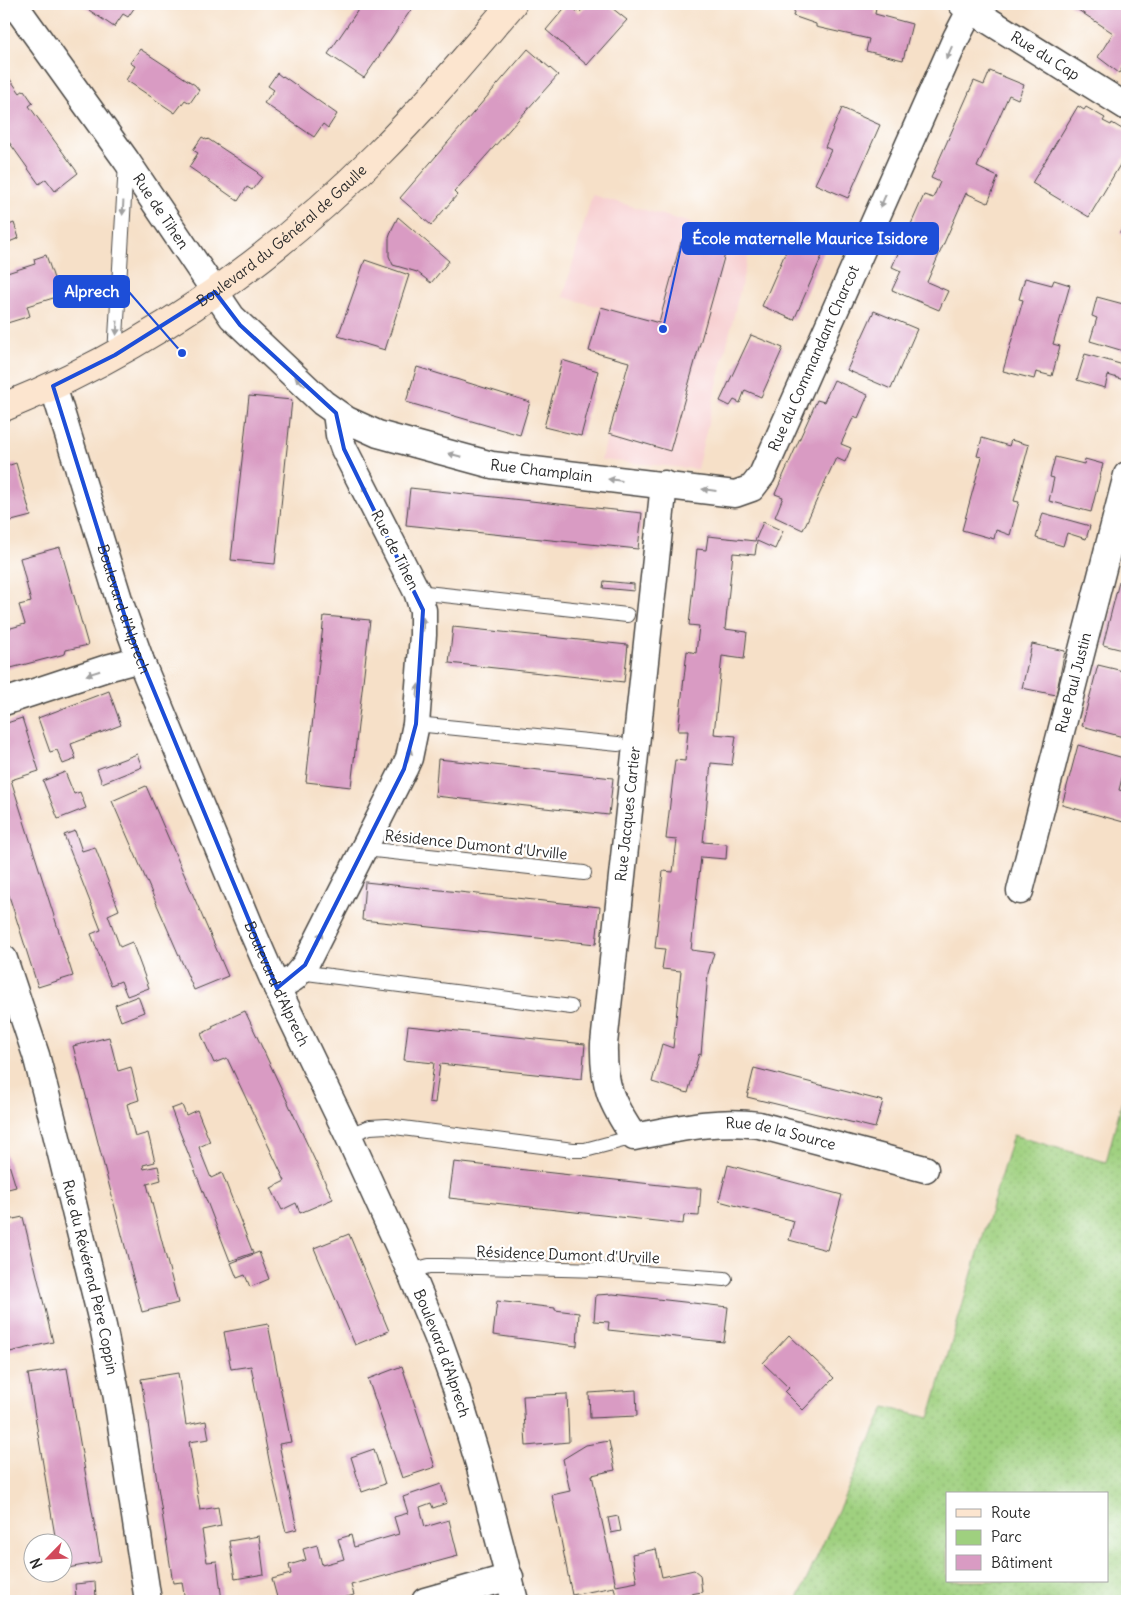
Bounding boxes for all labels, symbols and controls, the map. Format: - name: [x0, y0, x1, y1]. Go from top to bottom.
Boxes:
- street label: Rue du Cap: [1007, 27, 1083, 84]
- one-way arrow: [945, 46, 953, 60]
- street label: Boulevard du Général de Gaulle: [193, 160, 370, 311]
- street label: Rue de Tihen: [129, 170, 193, 253]
- one-way arrow: [879, 194, 887, 208]
- one-way arrow: [119, 200, 127, 216]
- callout: École maternelle Maurice Isidore: [683, 223, 938, 254]
- text: École maternelle Maurice Isidore: [692, 228, 928, 248]
- street label: Rue du Commandant Charcot: [764, 262, 863, 454]
- callout: Alprech: [54, 276, 129, 307]
- text: Alprech: [64, 281, 120, 302]
- one-way arrow: [113, 320, 121, 336]
- one-way arrow: [294, 375, 306, 387]
- one-way arrow: [447, 451, 462, 459]
- street label: Rue Champlain: [489, 455, 594, 486]
- one-way arrow: [607, 476, 623, 484]
- one-way arrow: [362, 484, 370, 498]
- one-way arrow: [700, 486, 716, 494]
- street label: Rue de Tihen: [367, 507, 424, 593]
- street label: Boulevard d'Alprech: [94, 542, 155, 677]
- one-way arrow: [419, 616, 427, 632]
- street label: Rue Paul Justin: [1051, 630, 1095, 735]
- one-way arrow: [85, 669, 100, 677]
- one-way arrow: [415, 683, 423, 699]
- street label: Rue Jacques Cartier: [611, 745, 644, 883]
- one-way arrow: [405, 747, 413, 762]
- street label: Résidence Dumont d'Urville: [384, 825, 568, 864]
- street label: Boulevard d'Alprech: [240, 918, 314, 1050]
- one-way arrow: [315, 931, 323, 946]
- street label: Rue de la Source: [725, 1113, 838, 1154]
- street label: Rue du Révérend Père Coppin: [59, 1178, 122, 1377]
- street label: Résidence Dumont d'Urville: [476, 1242, 660, 1267]
- street label: Boulevard d'Alprech: [410, 1286, 474, 1420]
- legend: [946, 1492, 1108, 1582]
- text: Route: [991, 1503, 1031, 1522]
- text: Parc: [991, 1527, 1022, 1546]
- north arrow: [22, 1532, 72, 1582]
- text: Bâtiment: [991, 1553, 1053, 1572]
- text: N: [26, 1555, 46, 1571]

